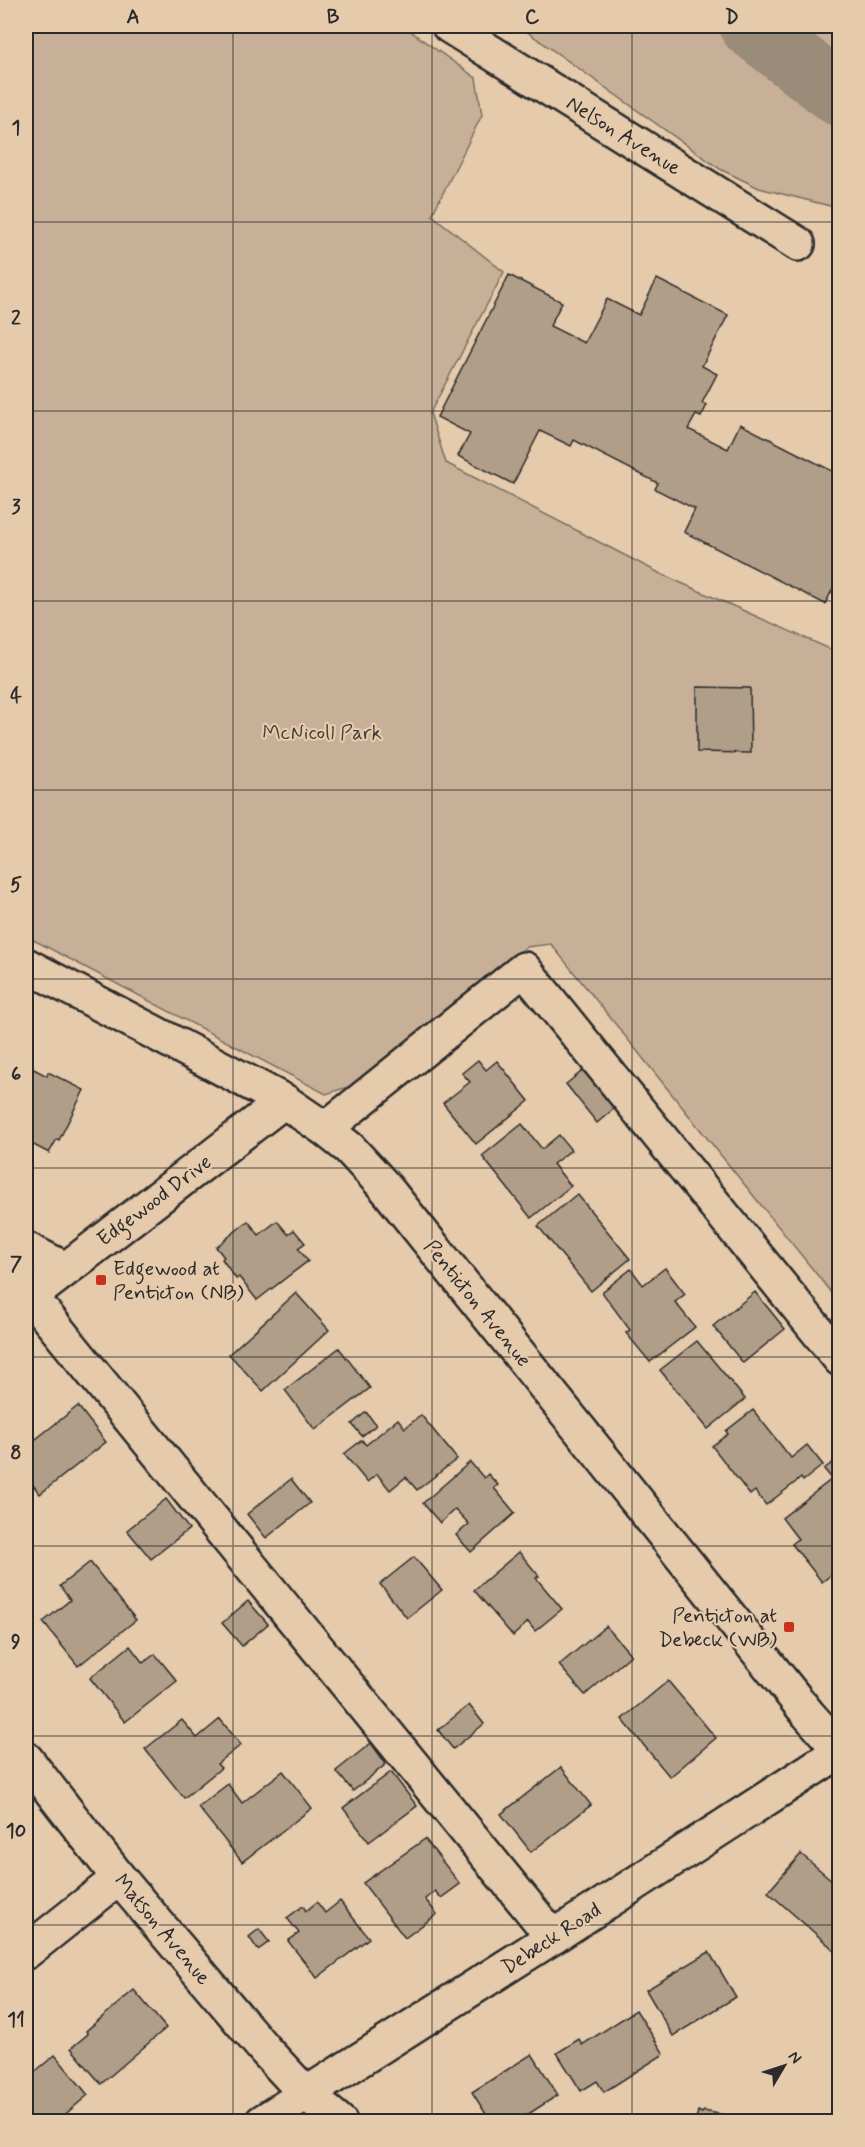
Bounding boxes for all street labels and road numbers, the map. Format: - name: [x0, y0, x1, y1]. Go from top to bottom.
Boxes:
- street label: Nelson Avenue: [561, 89, 686, 182]
- street label: Edgewood Drive: [91, 1148, 219, 1255]
- street label: Penticton Avenue: [417, 1234, 537, 1373]
- street label: Matson Avenue: [107, 1868, 217, 1991]
- street label: Debeck Road: [496, 1896, 607, 1981]

